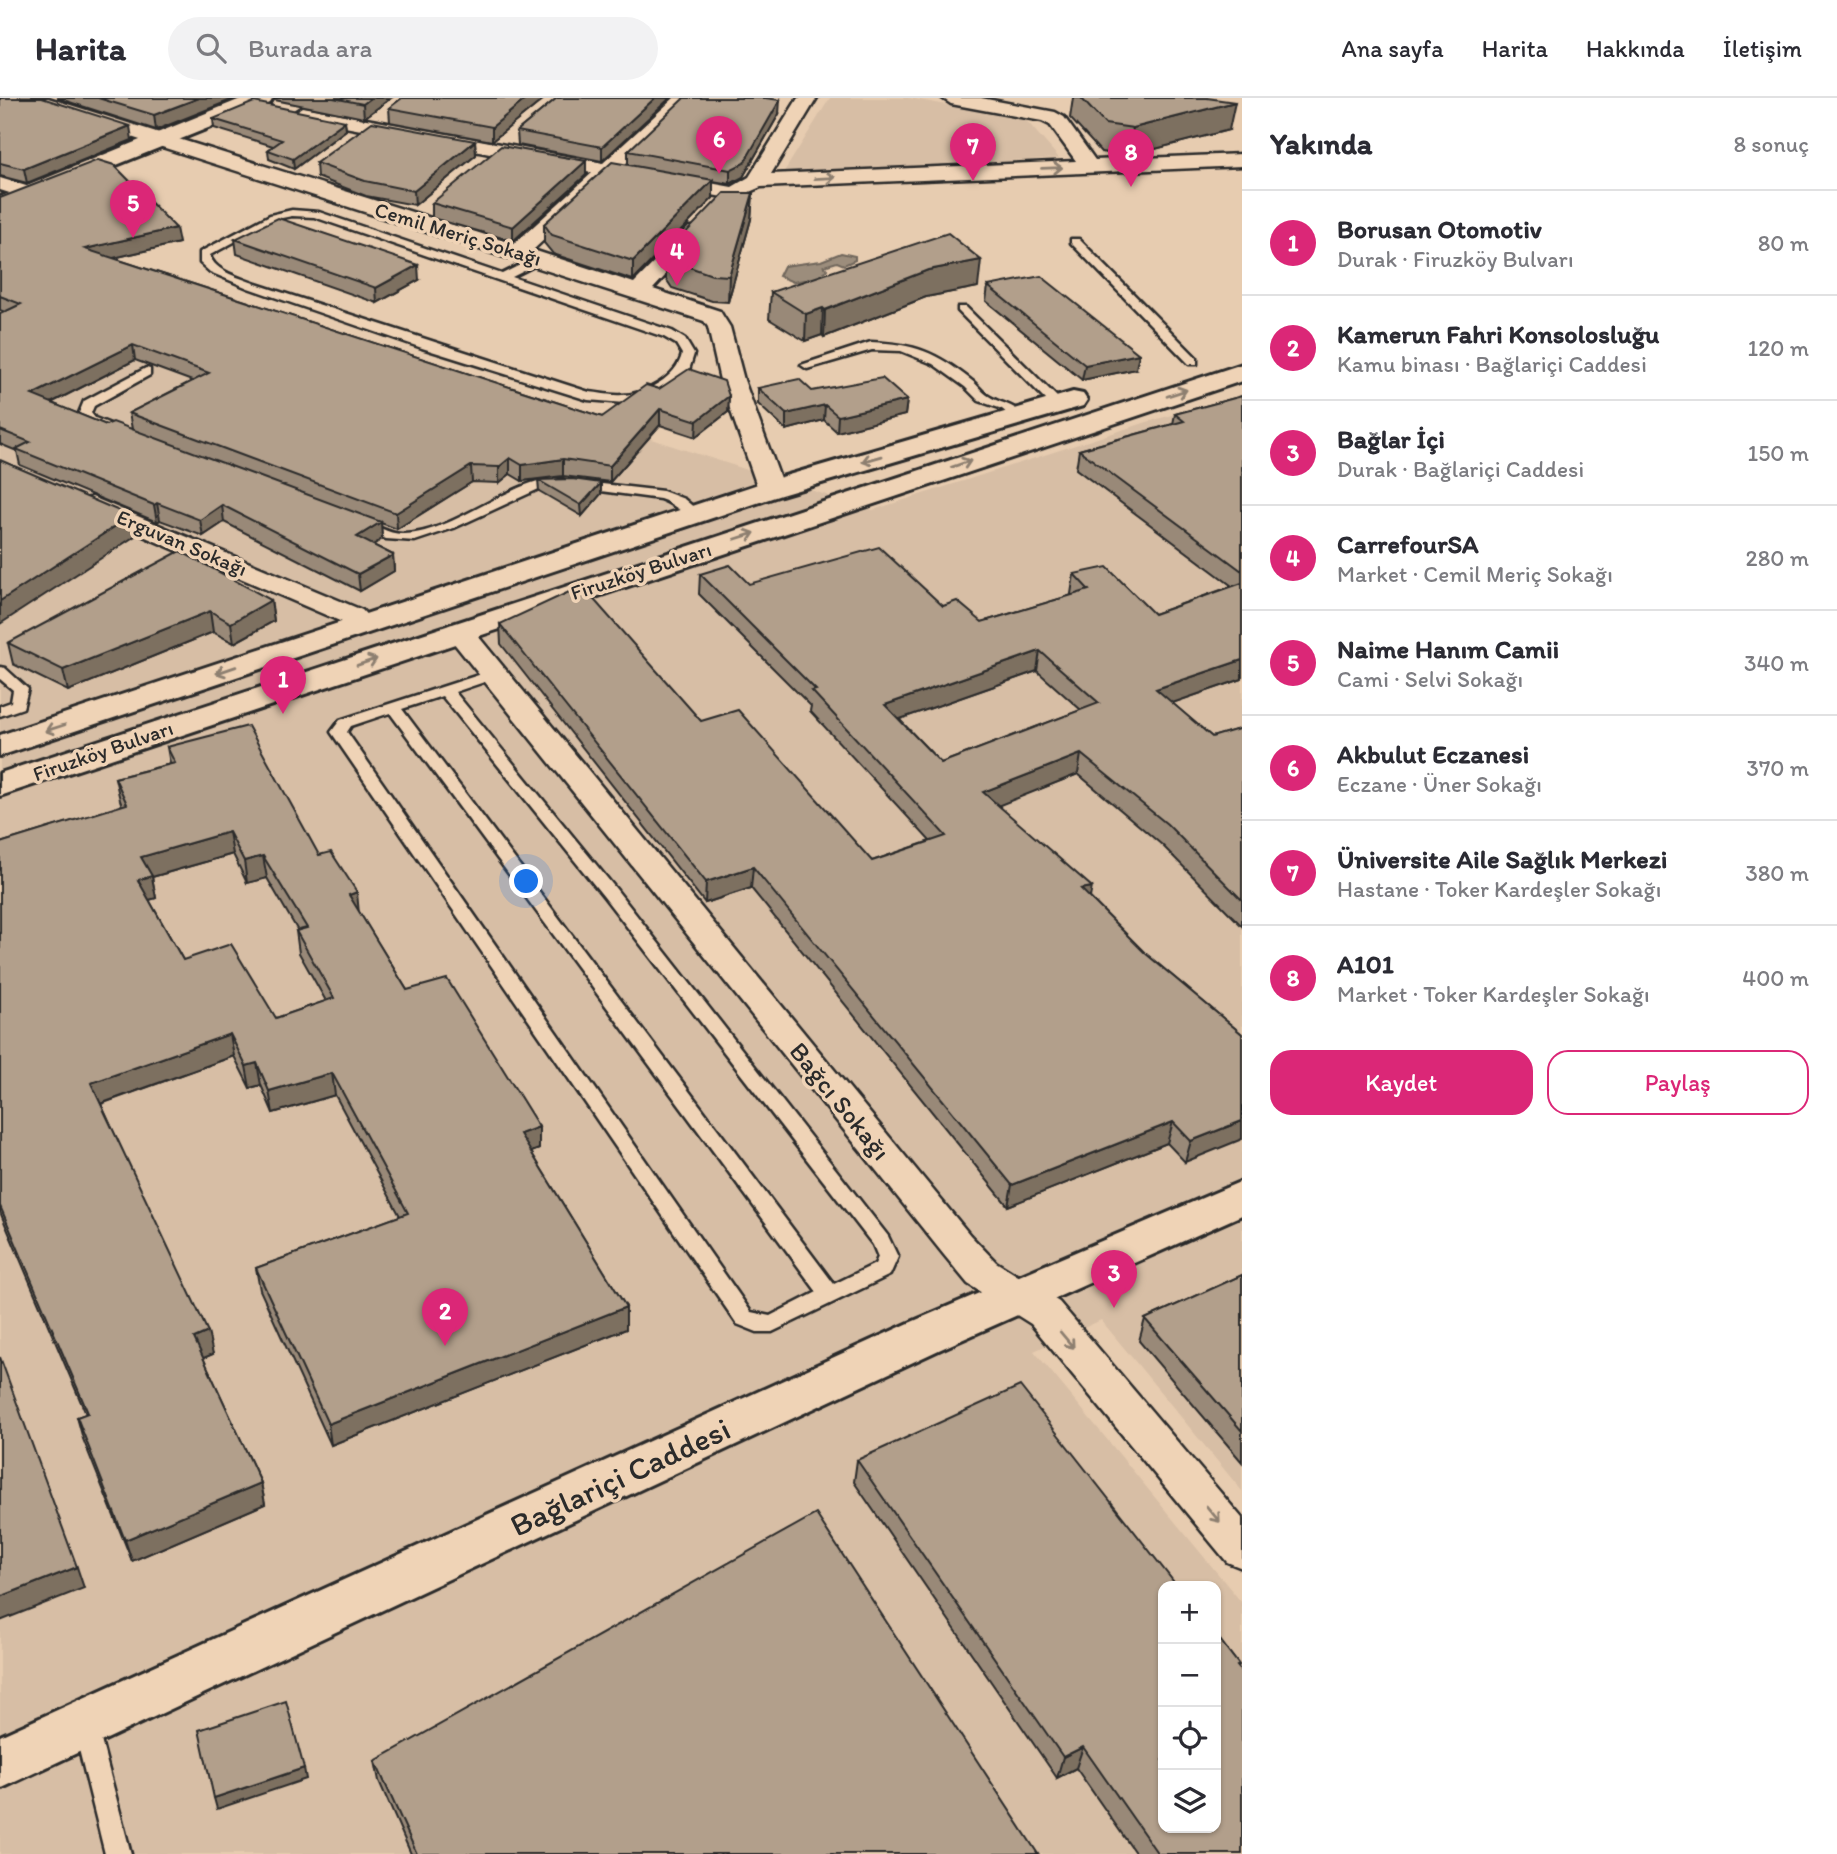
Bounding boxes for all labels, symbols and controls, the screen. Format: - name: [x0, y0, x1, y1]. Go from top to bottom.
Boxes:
- search box: [168, 17, 658, 80]
- text: Harita: [35, 29, 126, 68]
- icon: search: [192, 29, 230, 67]
- text: Burada ara: [248, 32, 372, 64]
- text: Ana sayfa: [1341, 34, 1444, 63]
- text: Harita: [1482, 34, 1548, 63]
- text: Hakkında: [1586, 34, 1685, 63]
- text: İletişim: [1723, 34, 1802, 63]
- pin: 6: [696, 116, 742, 174]
- pin: 7: [950, 123, 996, 181]
- text: Yakında: [1270, 125, 1372, 162]
- pin: 8: [1108, 129, 1154, 187]
- text: 8 sonuç: [1734, 130, 1809, 158]
- one-way arrow: [1041, 162, 1064, 175]
- one-way arrow: [813, 172, 836, 185]
- pin: 5: [110, 180, 156, 238]
- street label: Cemil Meriç Sokağı: [372, 196, 545, 271]
- text: Borusan Otomotiv: [1337, 213, 1542, 245]
- pin: 4: [654, 228, 700, 286]
- text: 1: [1288, 229, 1298, 257]
- text: 80 m: [1758, 229, 1809, 257]
- text: Durak · Firuzköy Bulvarı: [1337, 245, 1574, 273]
- text: Kamerun Fahri Konsolosluğu: [1337, 318, 1659, 350]
- text: 2: [1287, 334, 1299, 362]
- text: 120 m: [1748, 334, 1809, 362]
- text: Kamu binası · Bağlariçi Caddesi: [1337, 350, 1647, 378]
- one-way arrow: [1166, 385, 1188, 398]
- text: Bağlar İçi: [1337, 423, 1445, 455]
- text: 3: [1287, 439, 1299, 467]
- text: 150 m: [1748, 439, 1809, 467]
- one-way arrow: [861, 454, 883, 467]
- text: Durak · Bağlariçi Caddesi: [1337, 455, 1584, 483]
- one-way arrow: [950, 457, 972, 470]
- street label: Erguvan Sokağı: [113, 504, 251, 581]
- text: CarrefourSA: [1337, 528, 1479, 560]
- one-way arrow: [734, 529, 756, 542]
- street label: Firuzköy Bulvarı: [567, 536, 714, 605]
- text: 4: [1286, 544, 1300, 572]
- text: 280 m: [1746, 544, 1809, 572]
- text: Market · Cemil Meriç Sokağı: [1337, 560, 1613, 588]
- text: Naime Hanım Camii: [1337, 633, 1559, 665]
- text: 5: [1287, 649, 1299, 677]
- text: 340 m: [1744, 649, 1809, 677]
- one-way arrow: [355, 655, 377, 667]
- pin: 1: [260, 656, 306, 714]
- one-way arrow: [215, 665, 237, 677]
- text: Cami · Selvi Sokağı: [1337, 665, 1523, 693]
- street label: Firuzköy Bulvarı: [29, 715, 176, 786]
- one-way arrow: [44, 722, 66, 735]
- text: Akbulut Eczanesi: [1337, 738, 1529, 770]
- text: 6: [1287, 754, 1299, 782]
- text: 370 m: [1746, 754, 1809, 782]
- text: Eczane · Üner Sokağı: [1337, 770, 1542, 798]
- text: Üniversite Aile Sağlık Merkezi: [1337, 843, 1667, 875]
- text: 7: [1287, 859, 1299, 887]
- text: 380 m: [1745, 859, 1809, 887]
- your location: [509, 864, 543, 898]
- text: Hastane · Toker Kardeşler Sokağı: [1337, 875, 1661, 903]
- text: A101: [1337, 948, 1394, 980]
- text: 8: [1287, 964, 1299, 992]
- text: 400 m: [1742, 964, 1809, 992]
- text: Market · Toker Kardeşler Sokağı: [1337, 980, 1650, 1008]
- street label: Bağcı Sokağı: [783, 1036, 897, 1166]
- button: Kaydet: [1270, 1050, 1533, 1115]
- button: Paylaş: [1547, 1050, 1809, 1115]
- pin: 3: [1091, 1250, 1137, 1308]
- pin: 2: [422, 1288, 468, 1346]
- one-way arrow: [1059, 1330, 1074, 1348]
- street label: Bağlariçi Caddesi: [504, 1409, 736, 1545]
- one-way arrow: [1205, 1505, 1220, 1523]
- map controls: [1158, 1581, 1221, 1833]
- button: +: [1158, 1581, 1221, 1644]
- button: −: [1158, 1644, 1221, 1707]
- button: locate: [1158, 1707, 1221, 1770]
- button: layers: [1158, 1770, 1221, 1833]

